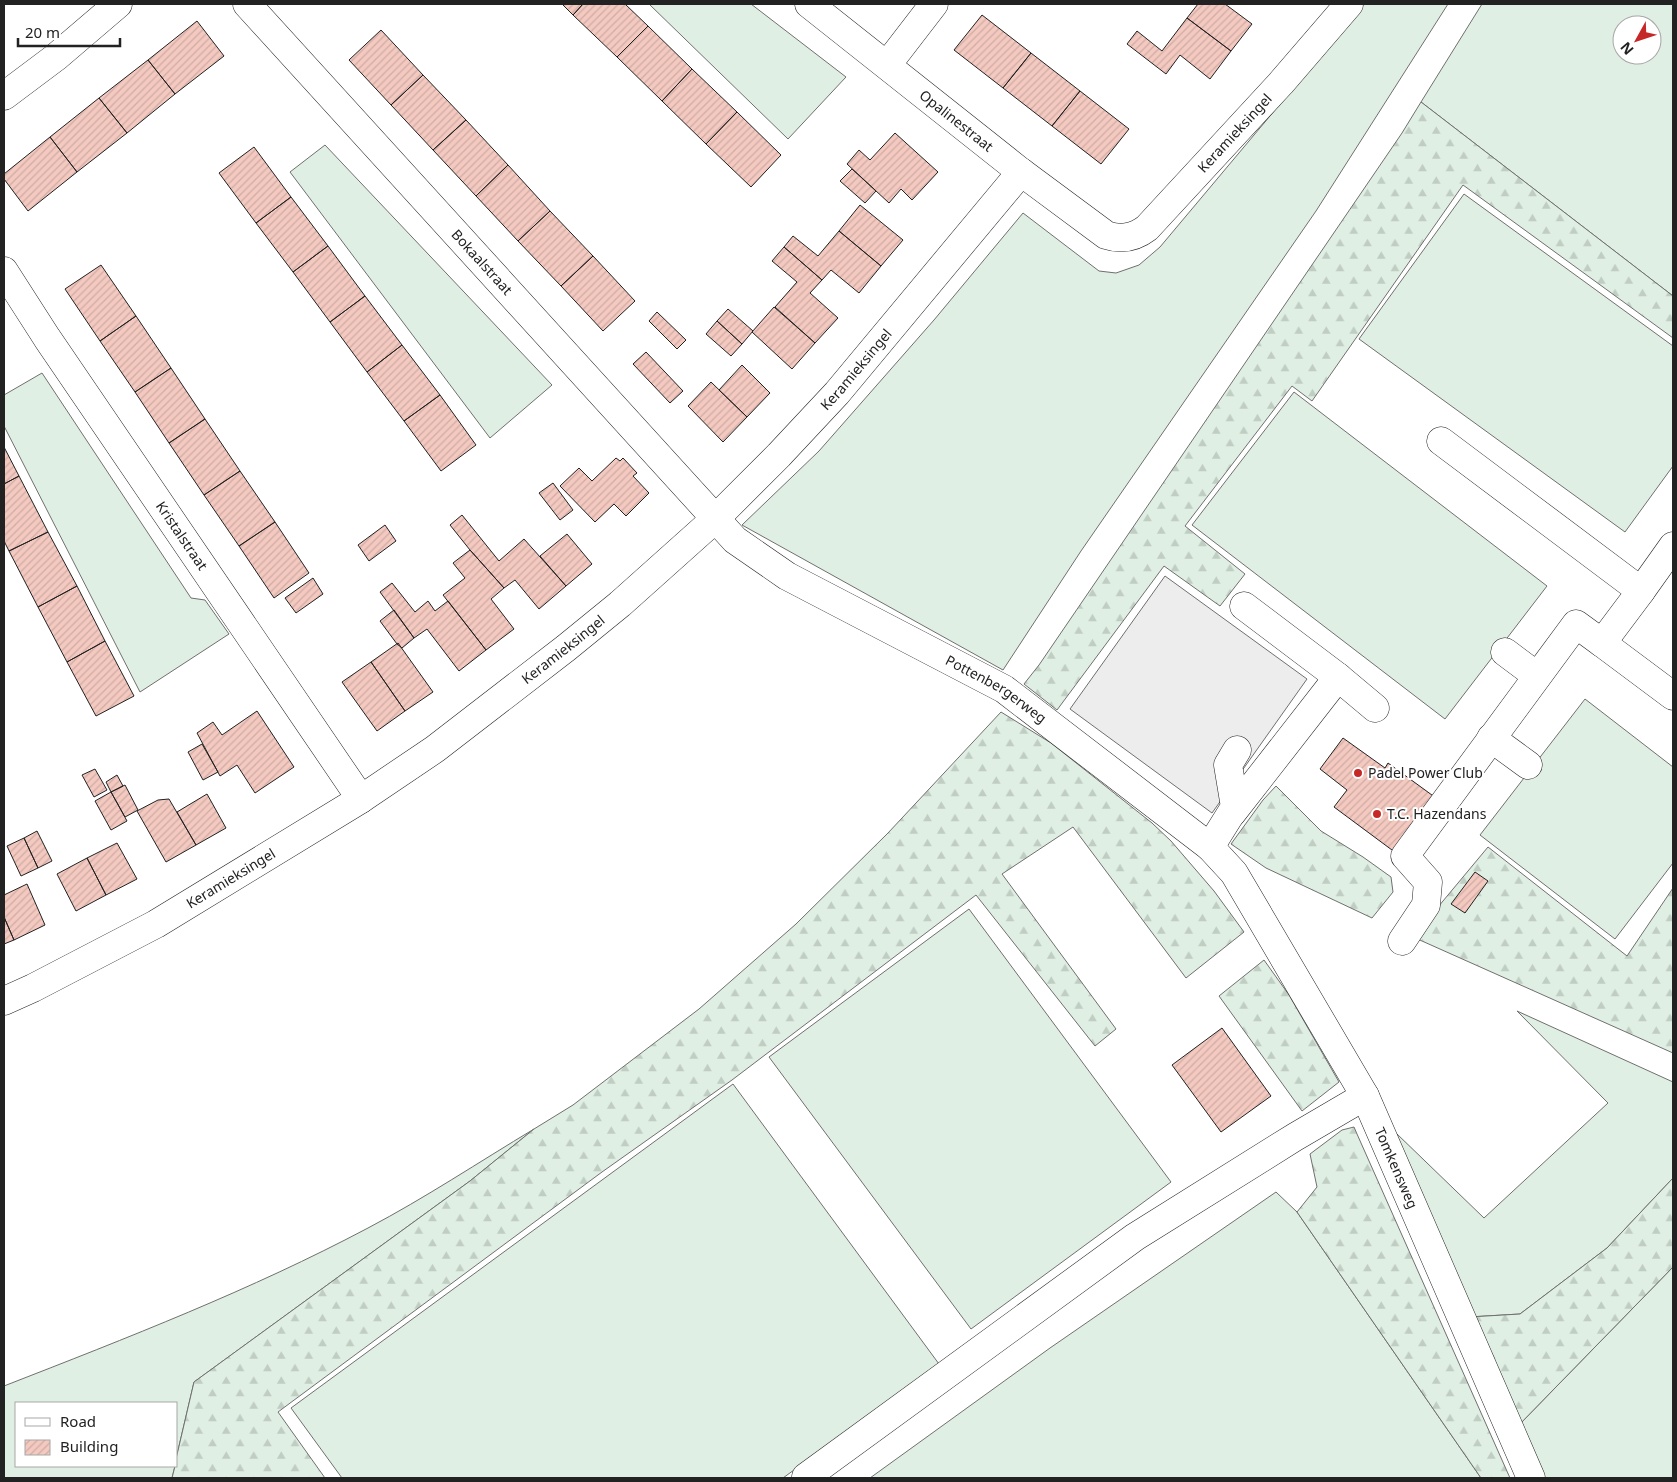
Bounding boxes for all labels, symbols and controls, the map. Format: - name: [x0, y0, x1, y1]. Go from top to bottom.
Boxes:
- scale bar: [18, 15, 120, 47]
- north arrow: [1612, 15, 1662, 65]
- text: 20 m: [25, 22, 60, 42]
- text: N: [1616, 38, 1638, 59]
- street label: Opalinestraat: [916, 85, 998, 156]
- street label: Keramieksingel: [1193, 89, 1276, 176]
- street label: Bokaalstraat: [448, 225, 517, 299]
- street label: Keramieksingel: [816, 325, 896, 414]
- street label: Kristalstraat: [152, 497, 212, 574]
- street label: Keramieksingel: [517, 610, 608, 688]
- street label: Pottenbergerweg: [943, 650, 1051, 727]
- place label: Padel Power Club: [1368, 763, 1483, 782]
- marker: Padel Power Club: [1352, 767, 1364, 779]
- place label: T.C. Hazendans: [1387, 804, 1487, 823]
- marker: T.C. Hazendans: [1371, 808, 1383, 820]
- street label: Keramieksingel: [182, 844, 279, 912]
- street label: Tomkensweg: [1371, 1124, 1423, 1211]
- legend: [15, 1402, 178, 1467]
- text: Road: [60, 1411, 96, 1431]
- text: Building: [60, 1436, 118, 1456]

